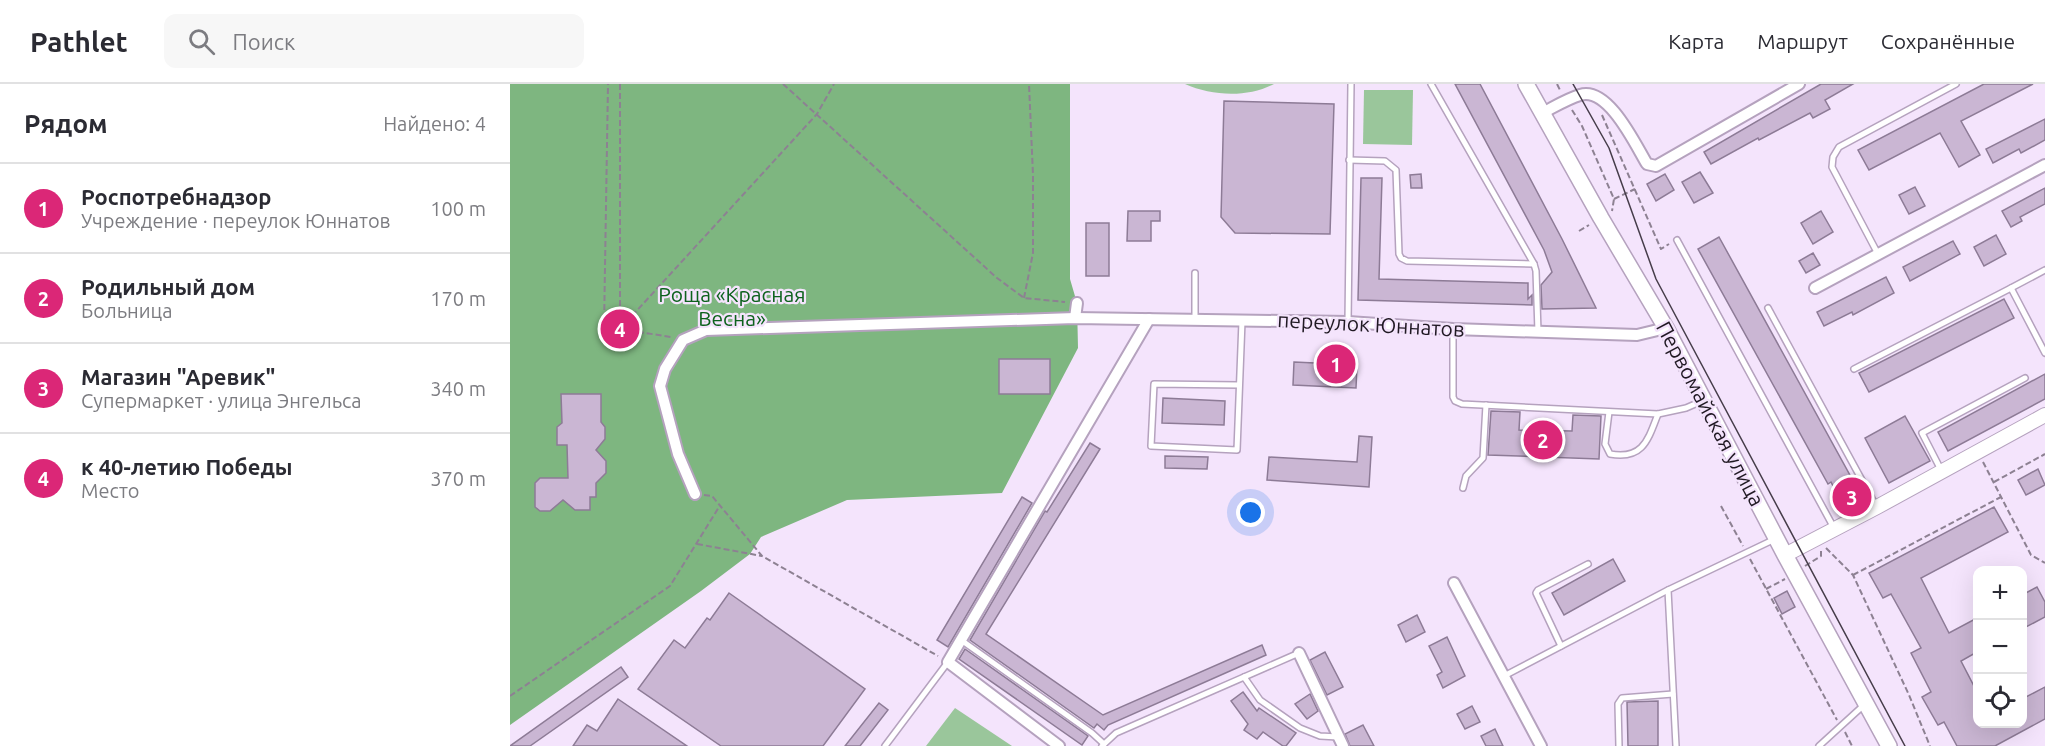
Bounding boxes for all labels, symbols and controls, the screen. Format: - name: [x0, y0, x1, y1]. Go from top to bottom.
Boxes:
- search box: [164, 14, 584, 68]
- icon: search: [185, 25, 218, 58]
- text: Pathlet: [30, 26, 128, 57]
- text: Поиск: [233, 29, 295, 54]
- text: Карта: [1668, 29, 1724, 53]
- text: Маршрут: [1757, 29, 1848, 53]
- text: Сохранённые: [1881, 29, 2015, 53]
- text: Рядом: [24, 109, 108, 138]
- text: Найдено: 4: [383, 112, 486, 135]
- text: Роспотребнадзор: [81, 184, 272, 209]
- text: 1: [38, 197, 49, 220]
- text: 100 m: [430, 197, 486, 220]
- text: Учреждение · переулок Юннатов: [81, 209, 391, 232]
- text: Родильный дом: [81, 274, 255, 299]
- park label: Роща «Красная Весна»: [658, 282, 806, 330]
- text: 2: [38, 287, 49, 310]
- text: 170 m: [430, 287, 486, 310]
- text: Больница: [81, 299, 173, 322]
- pin: 4: [600, 306, 640, 352]
- street label: переулок Юннатов: [1277, 307, 1465, 341]
- street label: Первомайская улица: [1652, 317, 1770, 510]
- pin: 1: [1316, 342, 1356, 386]
- text: Магазин "Аревик": [81, 364, 275, 389]
- text: 3: [38, 377, 49, 400]
- text: 340 m: [430, 377, 486, 400]
- text: Супермаркет · улица Энгельса: [81, 389, 362, 412]
- pin: 2: [1524, 418, 1562, 462]
- text: к 40-летию Победы: [81, 454, 293, 479]
- text: 4: [38, 467, 49, 490]
- text: 370 m: [430, 467, 486, 490]
- pin: 3: [1832, 474, 1872, 520]
- text: Место: [81, 479, 140, 502]
- your location: [1236, 498, 1265, 527]
- map controls: [1973, 566, 2027, 728]
- button: +: [1973, 566, 2027, 620]
- button: −: [1973, 620, 2027, 674]
- button: locate: [1973, 674, 2027, 728]

